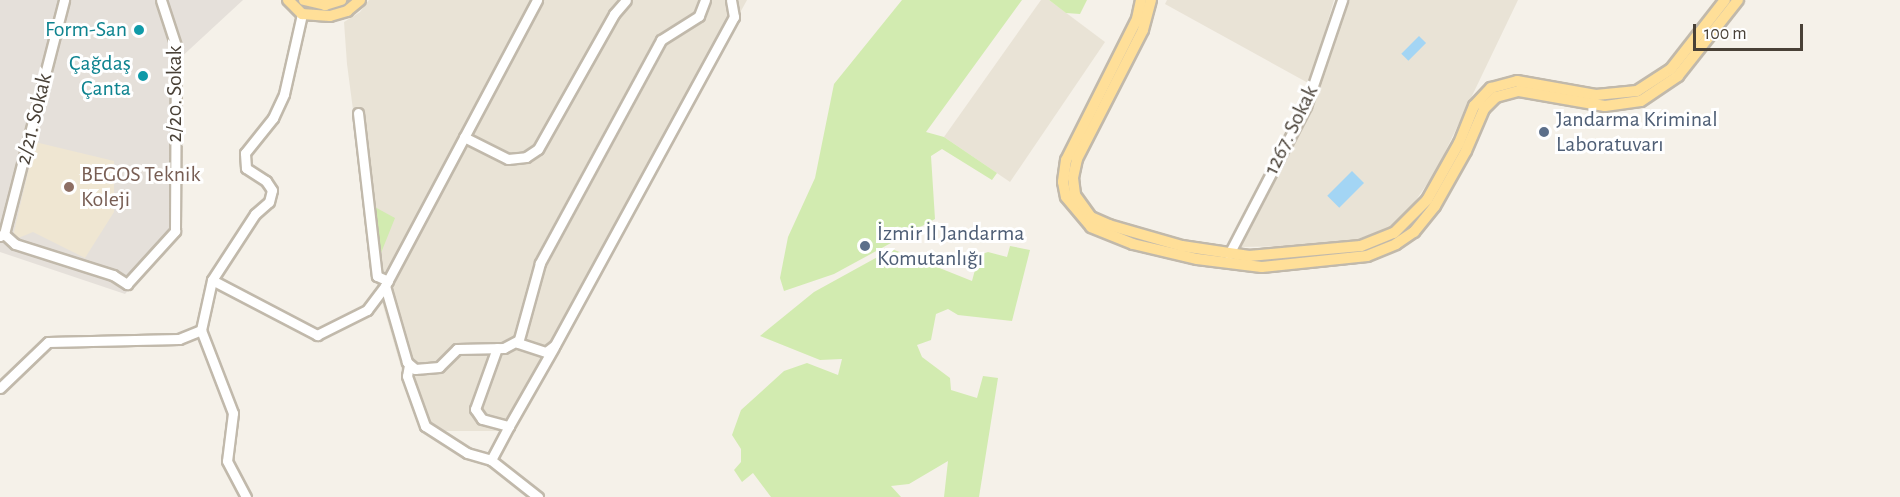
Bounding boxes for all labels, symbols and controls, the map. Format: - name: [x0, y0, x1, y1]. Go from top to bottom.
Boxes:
- scale bar: [1696, 12, 1806, 50]
- place label: Form-San: [45, 17, 127, 43]
- marker: Form-San: [132, 23, 146, 37]
- text: 100 m: [1704, 25, 1747, 43]
- street label: 2/20. Sokak: [162, 45, 188, 143]
- place label: Çağdaş Çanta: [69, 50, 131, 101]
- marker: Çağdaş Çanta: [136, 69, 150, 83]
- street label: 2/21. Sokak: [10, 71, 58, 167]
- street label: 1267. Sokak: [1258, 81, 1324, 179]
- place label: Jandarma Kriminal Laboratuvarı: [1556, 106, 1718, 158]
- marker: Jandarma Kriminal Laboratuvarı: [1537, 125, 1551, 139]
- place label: BEGOS Teknik Koleji: [81, 161, 200, 212]
- marker: BEGOS Teknik Koleji: [62, 180, 76, 194]
- place label: İzmir İl Jandarma Komutanlığı: [877, 220, 1024, 272]
- marker: İzmir İl Jandarma Komutanlığı: [858, 239, 872, 253]

